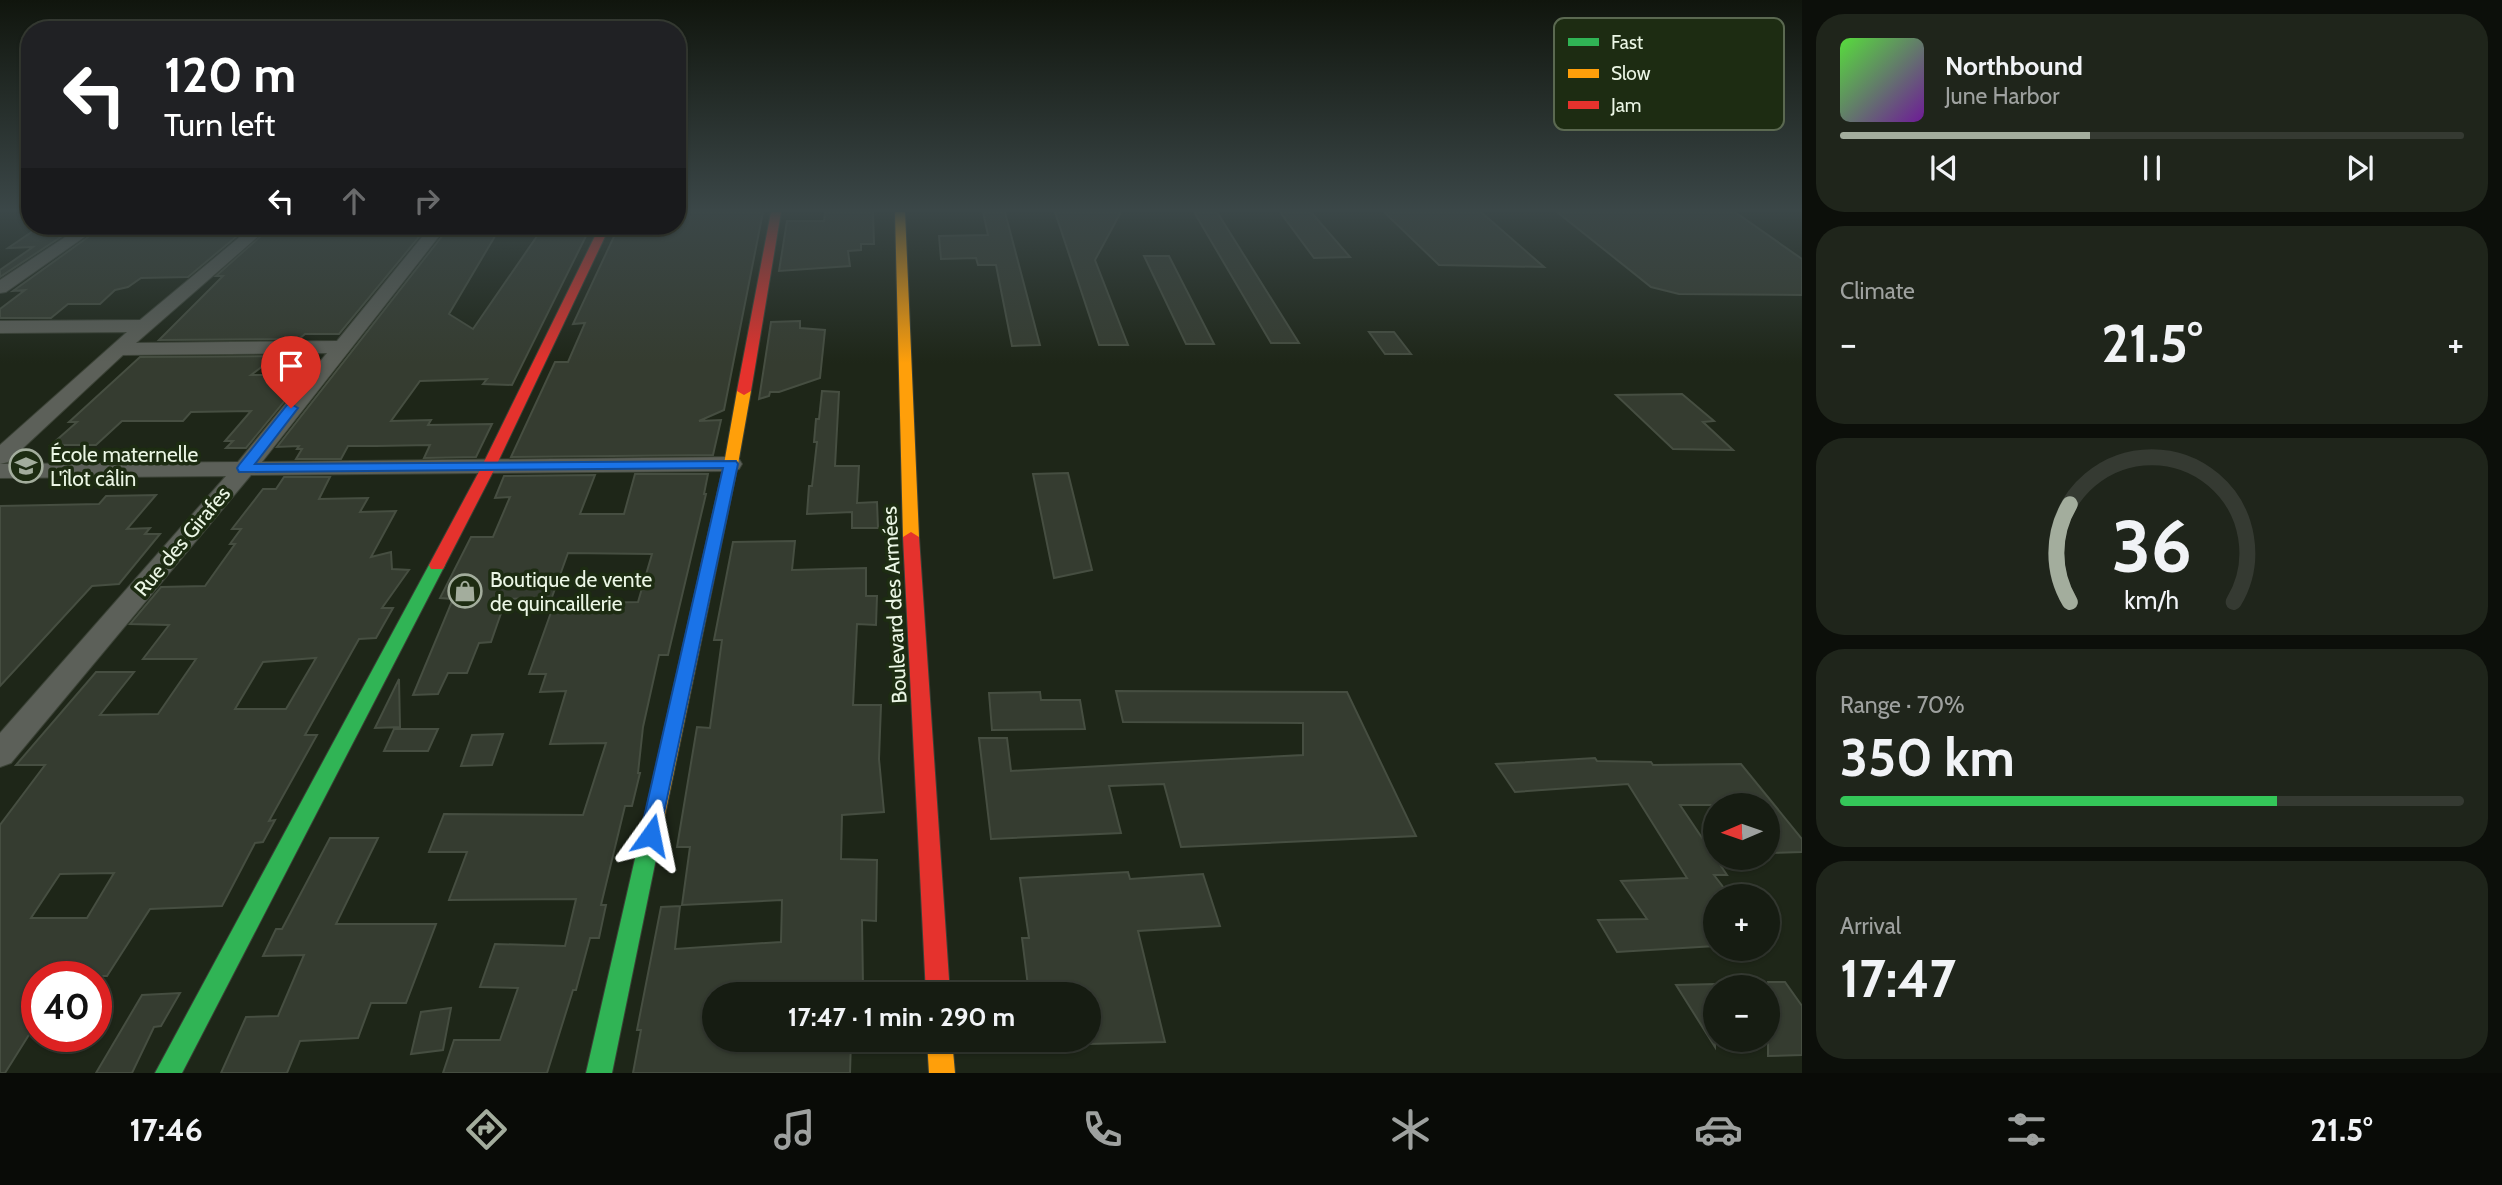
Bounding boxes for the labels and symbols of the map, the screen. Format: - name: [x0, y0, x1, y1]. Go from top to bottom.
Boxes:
- legend: [1554, 18, 1784, 130]
- text: Fast: [1611, 31, 1644, 54]
- text: Slow: [1611, 62, 1651, 85]
- text: Jam: [1610, 94, 1641, 117]
- pin: [261, 336, 321, 408]
- place label: École maternelle L'îlot câlin: [50, 442, 199, 491]
- school or university icon: École maternelle L'îlot câlin: [7, 447, 45, 485]
- street label: Rue des Girafes: [129, 481, 235, 601]
- street label: Boulevard des Armées: [876, 505, 912, 704]
- place label: Boutique de vente de quincaillerie: [490, 567, 652, 616]
- shop icon: Boutique de vente de quincaillerie: [446, 572, 484, 610]
- north arrow: [1703, 793, 1780, 870]
- position arrow: [614, 798, 688, 872]
- speed limit sign: 40: [21, 961, 112, 1052]

